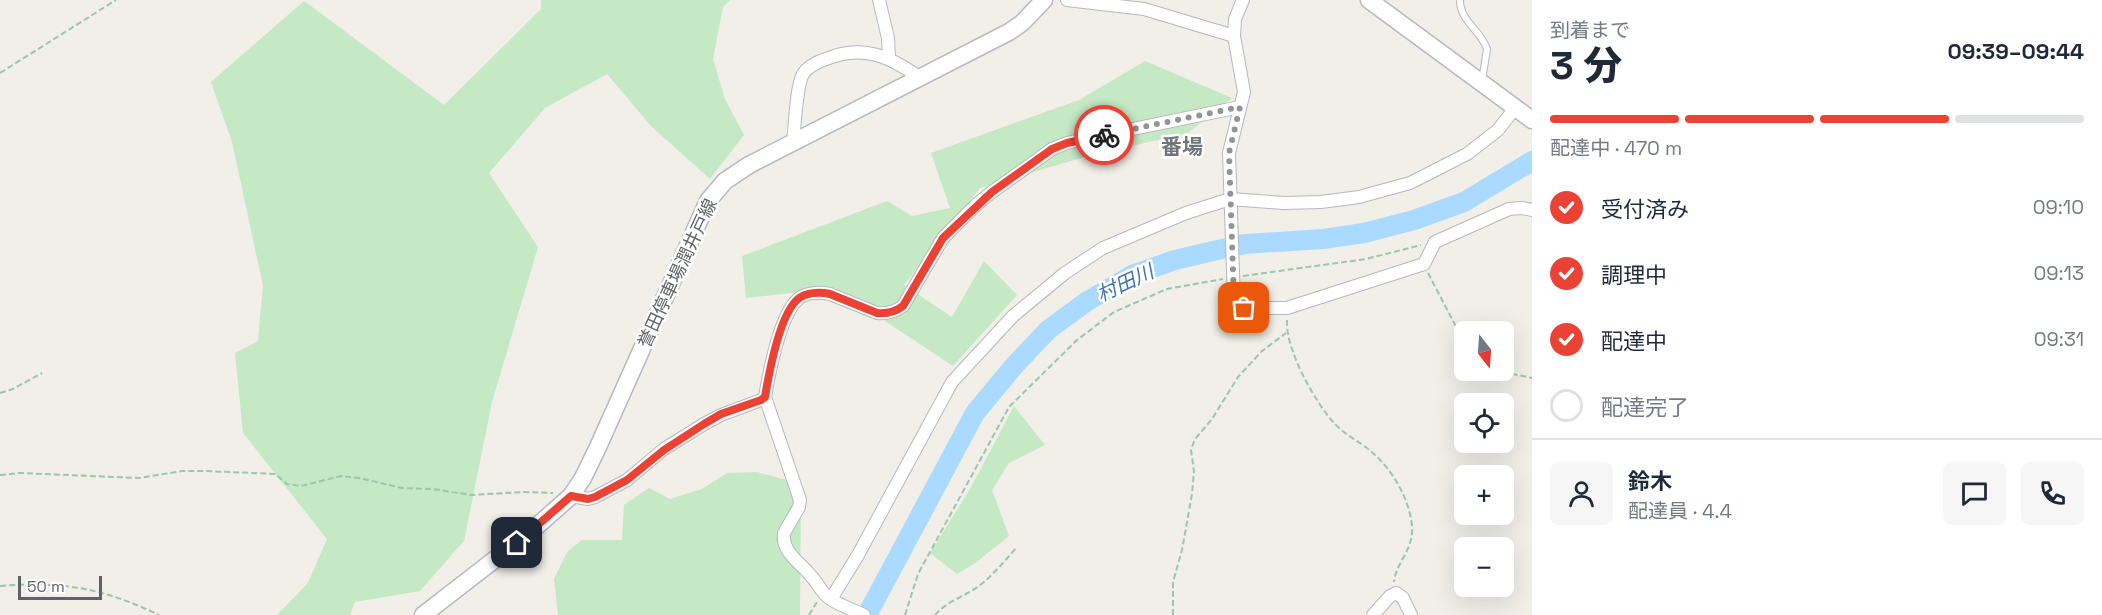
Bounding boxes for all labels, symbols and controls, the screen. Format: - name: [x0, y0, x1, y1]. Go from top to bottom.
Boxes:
- text: 到着まで: [1550, 17, 1630, 43]
- text: 09:39–09:44: [1947, 37, 2084, 65]
- text: 3 分: [1550, 41, 1623, 90]
- courier: [1074, 105, 1134, 165]
- icon: bike: [1088, 119, 1121, 152]
- district label: 番場: [1161, 133, 1203, 160]
- text: 配達中 · 470 m: [1550, 135, 1682, 161]
- icon: check: [1550, 191, 1583, 224]
- text: 09:10: [2033, 194, 2084, 220]
- street label: 誉田停車場潤井戸線: [632, 195, 722, 351]
- text: 受付済み: [1601, 195, 1689, 223]
- icon: check: [1550, 257, 1583, 290]
- water label: 村田川: [1092, 258, 1159, 307]
- text: 09:13: [2033, 260, 2084, 286]
- text: 調理中: [1601, 261, 1667, 289]
- pin: [1218, 282, 1269, 333]
- icon: bag: [1227, 291, 1260, 324]
- north arrow: [1454, 321, 1514, 381]
- map controls: [1454, 321, 1514, 597]
- icon: check: [1550, 323, 1583, 356]
- text: 09:31: [2034, 326, 2084, 352]
- text: 配達中: [1601, 327, 1667, 355]
- button: locate: [1454, 393, 1514, 453]
- text: 配達完了: [1601, 393, 1689, 421]
- button: person: [1550, 462, 1613, 525]
- button: chat: [1943, 462, 2006, 525]
- button: phone: [2021, 462, 2084, 525]
- button: +: [1454, 465, 1514, 525]
- text: 鈴木: [1628, 467, 1672, 495]
- text: 配達員 · 4.4: [1628, 498, 1732, 524]
- pin: [491, 517, 542, 568]
- icon: home: [500, 526, 533, 559]
- button: −: [1454, 537, 1514, 597]
- scale bar: [18, 573, 102, 600]
- text: 50 m: [27, 576, 65, 597]

